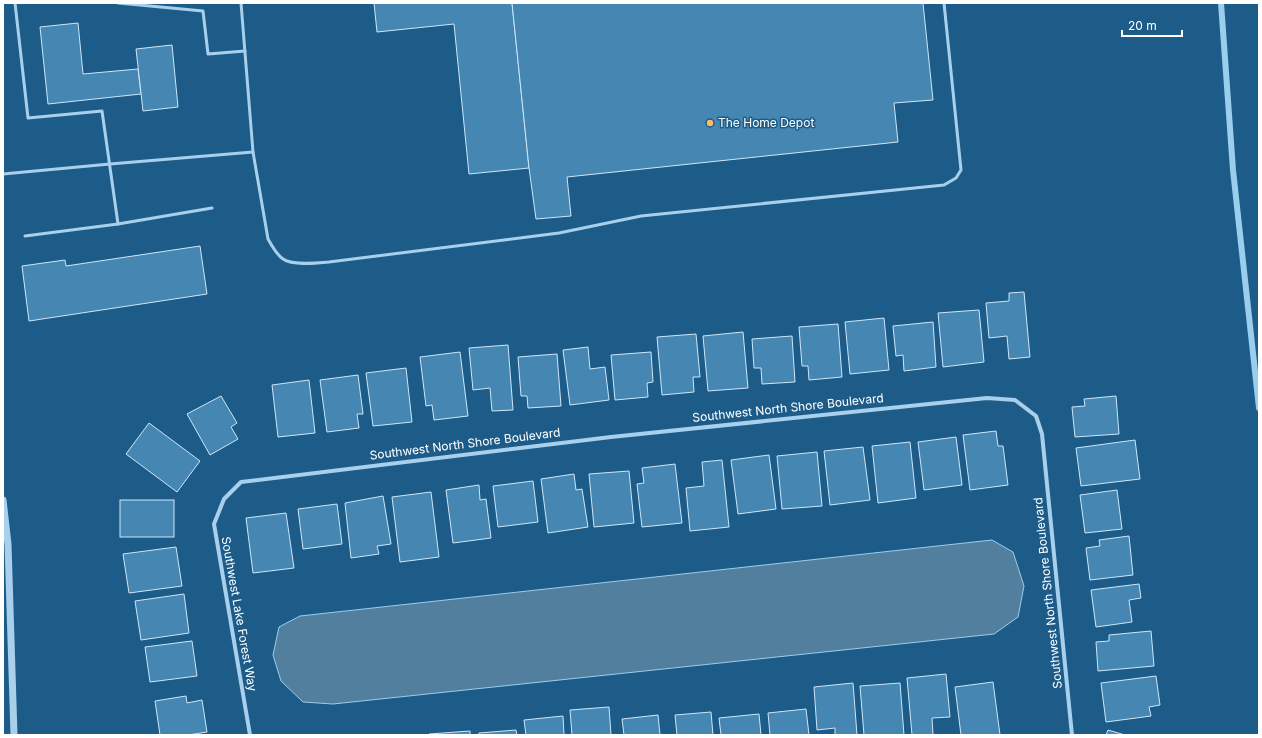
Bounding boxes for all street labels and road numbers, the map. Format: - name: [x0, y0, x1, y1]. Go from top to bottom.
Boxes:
- street label: Southwest North Shore Boulevard: [692, 390, 884, 425]
- street label: Southwest North Shore Boulevard: [369, 424, 561, 463]
- street label: Southwest North Shore Boulevard: [1030, 497, 1065, 689]
- street label: Southwest Lake Forest Way: [218, 535, 261, 693]

